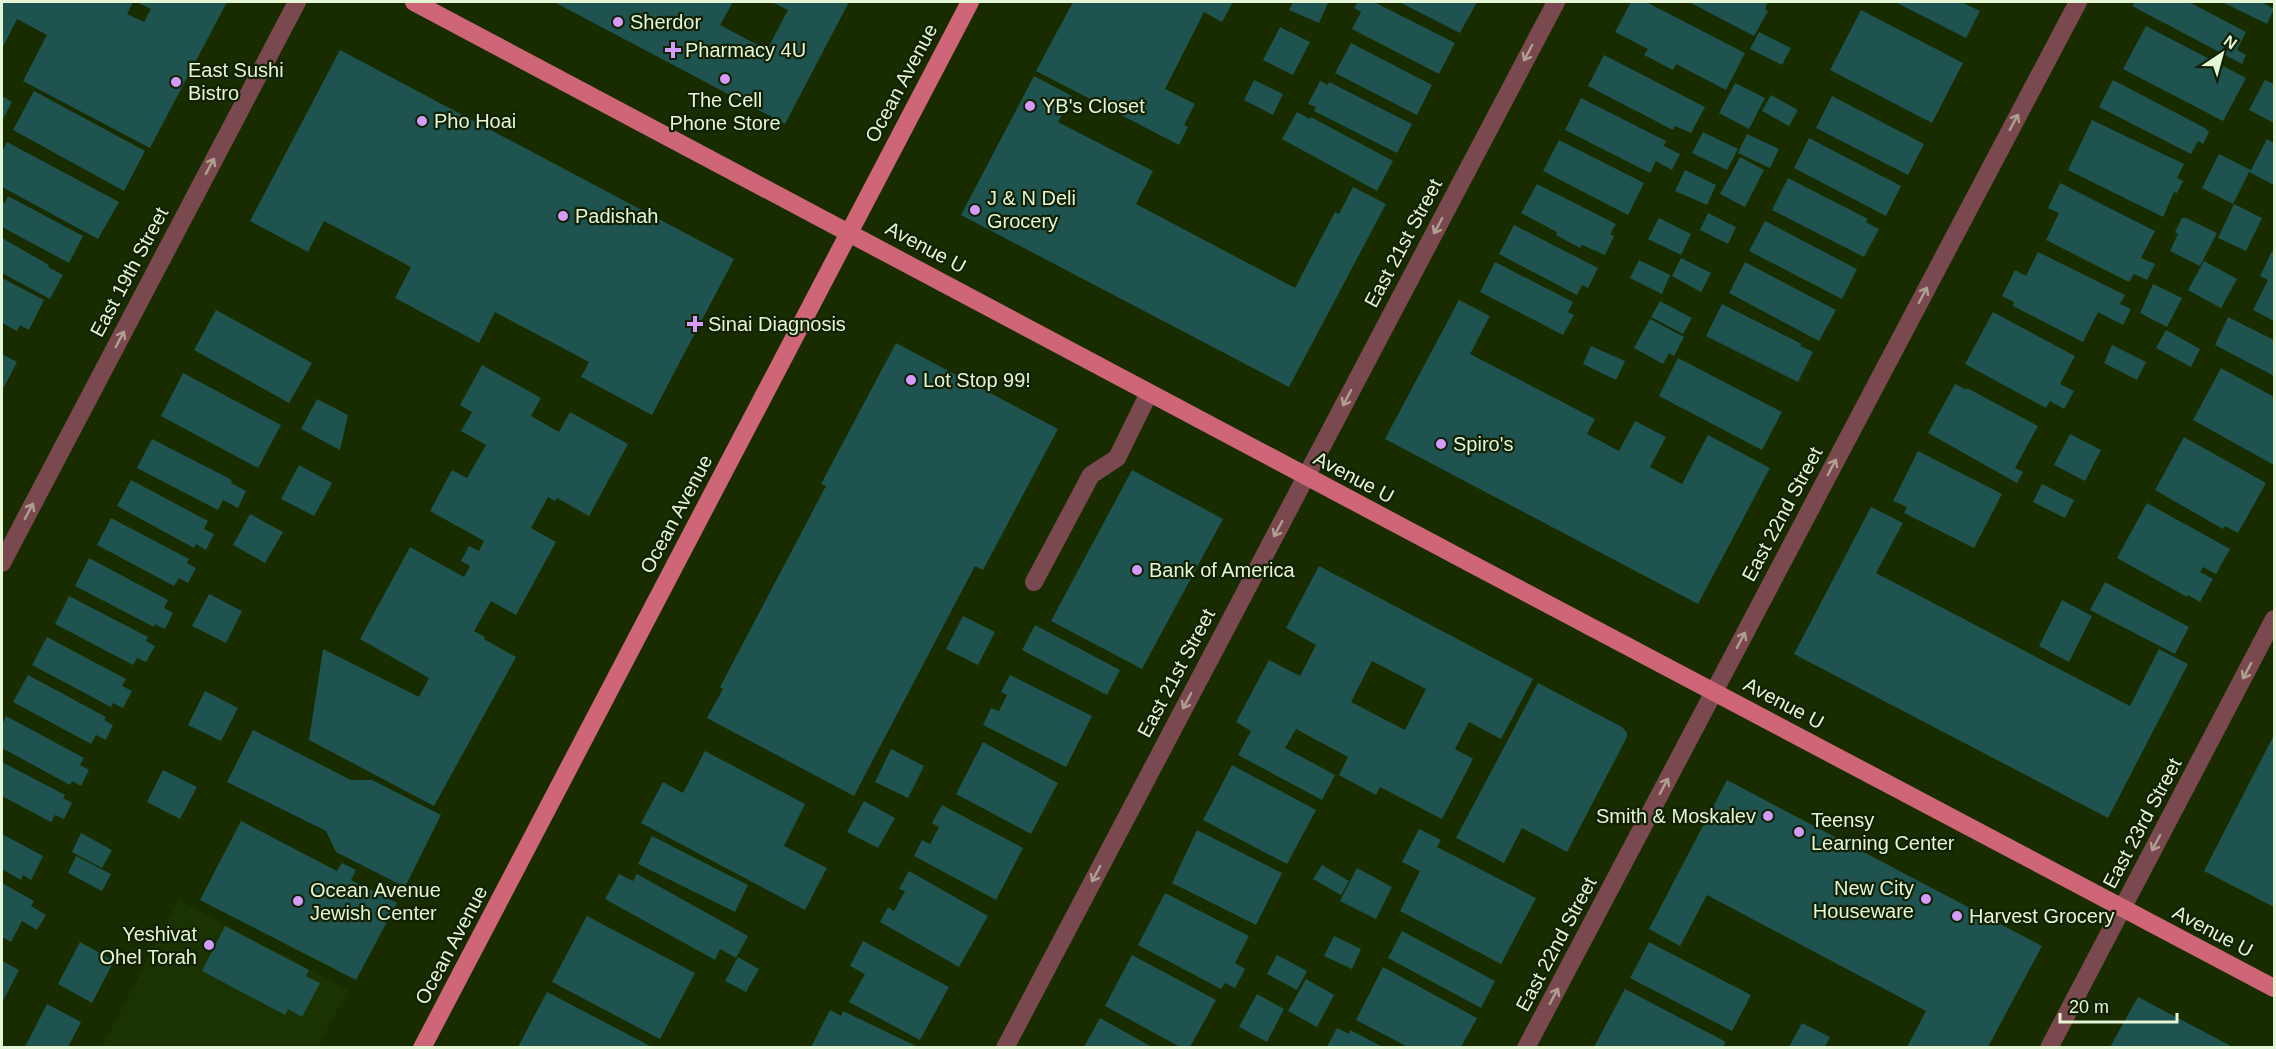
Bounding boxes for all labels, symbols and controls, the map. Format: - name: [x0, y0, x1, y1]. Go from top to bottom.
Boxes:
- place label: Sherdor: [630, 11, 701, 33]
- marker: Sherdor: [611, 15, 625, 29]
- street label: Ocean Avenue: [861, 20, 941, 146]
- north arrow: [2192, 24, 2252, 84]
- text: N: [2221, 32, 2240, 53]
- place label: Pharmacy 4U: [685, 39, 806, 61]
- marker: Pharmacy 4U: [666, 43, 680, 57]
- one-way arrow: [1522, 44, 1534, 62]
- place label: East Sushi Bistro: [188, 59, 284, 104]
- marker: The Cell Phone Store: [718, 72, 732, 86]
- marker: East Sushi Bistro: [169, 75, 183, 89]
- place label: The Cell Phone Store: [669, 89, 781, 134]
- place label: YB's Closet: [1042, 95, 1145, 117]
- marker: YB's Closet: [1023, 99, 1037, 113]
- place label: Pho Hoai: [434, 110, 516, 132]
- marker: Pho Hoai: [415, 114, 429, 128]
- one-way arrow: [2009, 114, 2020, 132]
- one-way arrow: [205, 158, 216, 176]
- street label: East 21st Street: [1360, 175, 1446, 311]
- place label: J & N Deli Grocery: [987, 187, 1076, 232]
- street label: East 19th Street: [86, 203, 173, 340]
- marker: J & N Deli Grocery: [968, 203, 982, 217]
- place label: Padishah: [575, 205, 658, 227]
- marker: Padishah: [556, 209, 570, 223]
- street label: Avenue U: [882, 217, 970, 277]
- one-way arrow: [1431, 217, 1443, 235]
- one-way arrow: [1917, 287, 1929, 304]
- place label: Sinai Diagnosis: [708, 313, 846, 335]
- marker: Sinai Diagnosis: [686, 315, 704, 333]
- one-way arrow: [114, 330, 126, 348]
- place label: Lot Stop 99!: [923, 369, 1031, 391]
- marker: Lot Stop 99!: [904, 373, 918, 387]
- one-way arrow: [1341, 389, 1352, 407]
- place label: Spiro's: [1453, 433, 1514, 455]
- marker: Spiro's: [1434, 437, 1448, 451]
- street label: East 22nd Street: [1737, 443, 1827, 585]
- street label: Avenue U: [1310, 447, 1398, 507]
- street label: Ocean Avenue: [636, 451, 716, 577]
- one-way arrow: [1827, 459, 1838, 477]
- one-way arrow: [24, 503, 35, 521]
- one-way arrow: [1272, 520, 1284, 537]
- place label: Bank of America: [1149, 559, 1296, 581]
- marker: Bank of America: [1130, 563, 1144, 577]
- street label: East 21st Street: [1133, 605, 1219, 741]
- one-way arrow: [1735, 632, 1747, 649]
- one-way arrow: [2241, 661, 2252, 679]
- street label: Avenue U: [1740, 673, 1828, 733]
- one-way arrow: [1181, 692, 1192, 710]
- street label: East 23rd Street: [2098, 754, 2186, 892]
- one-way arrow: [1658, 778, 1670, 795]
- place label: Smith & Moskalev: [1596, 805, 1756, 827]
- marker: Smith & Moskalev: [1761, 809, 1775, 823]
- place label: Teensy Learning Center: [1811, 809, 1955, 854]
- marker: Teensy Learning Center: [1792, 825, 1806, 839]
- one-way arrow: [2150, 834, 2162, 852]
- one-way arrow: [1090, 865, 1102, 882]
- street label: East 22nd Street: [1511, 873, 1601, 1015]
- place label: New City Houseware: [1813, 877, 1914, 922]
- place label: Ocean Avenue Jewish Center: [310, 879, 441, 924]
- street label: Ocean Avenue: [411, 882, 491, 1008]
- marker: New City Houseware: [1919, 892, 1933, 906]
- marker: Ocean Avenue Jewish Center: [291, 894, 305, 908]
- street label: Avenue U: [2169, 901, 2257, 961]
- place label: Harvest Grocery: [1969, 905, 2115, 927]
- marker: Harvest Grocery: [1950, 909, 1964, 923]
- place label: Yeshivat Ohel Torah: [100, 923, 197, 968]
- marker: Yeshivat Ohel Torah: [202, 938, 216, 952]
- scale bar: [2060, 986, 2177, 1024]
- one-way arrow: [1549, 987, 1560, 1005]
- text: 20 m: [2069, 997, 2109, 1017]

